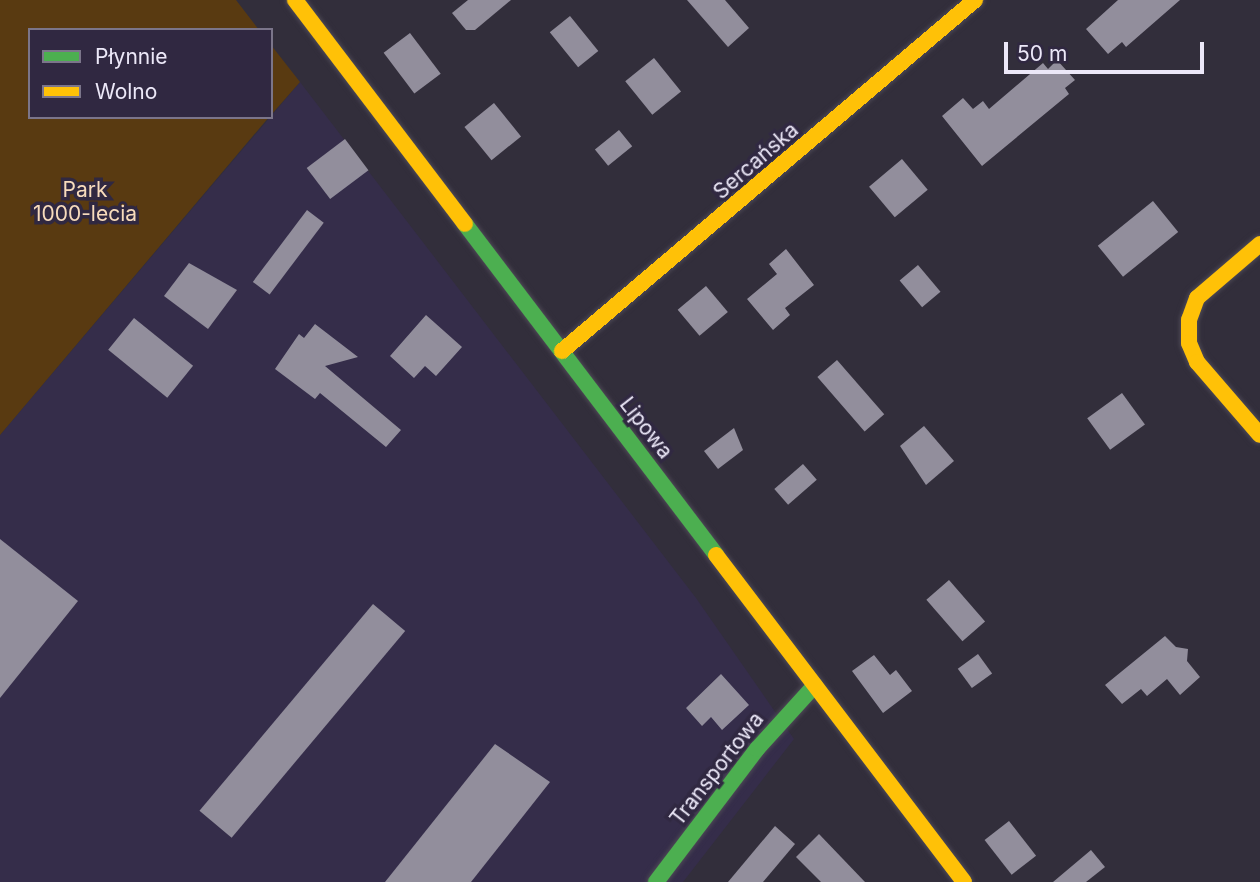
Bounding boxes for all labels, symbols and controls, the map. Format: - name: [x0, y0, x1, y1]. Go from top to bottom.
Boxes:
- legend: [28, 28, 273, 119]
- scale bar: [1008, 28, 1208, 72]
- text: 50 m: [1017, 41, 1067, 66]
- text: Płynnie: [95, 44, 168, 69]
- text: Wolno: [95, 79, 157, 104]
- street label: Sercańska: [708, 117, 804, 205]
- park label: Park 1000-lecia: [33, 177, 137, 227]
- street label: Lipowa: [614, 392, 678, 464]
- street label: Transportowa: [665, 707, 769, 831]

